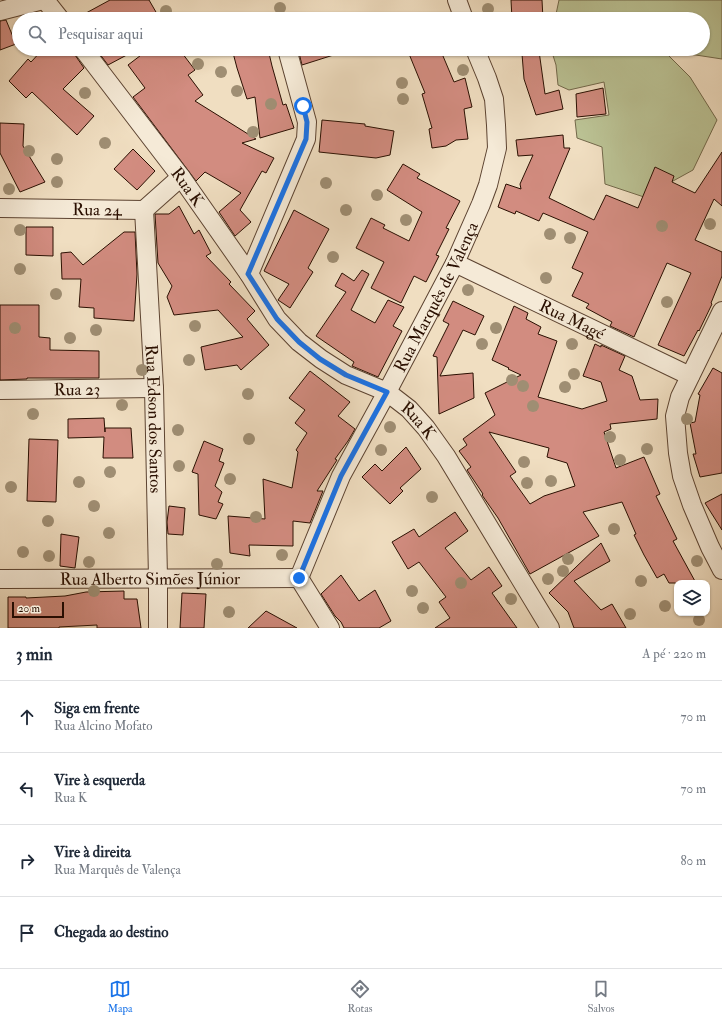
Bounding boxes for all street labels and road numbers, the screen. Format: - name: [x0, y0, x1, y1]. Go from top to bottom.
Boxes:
- street label: Rua K: [167, 163, 209, 211]
- street label: Rua 24: [72, 199, 123, 220]
- street label: Rua Marquês de Valença: [389, 218, 483, 376]
- street label: Rua Magé: [536, 295, 609, 344]
- street label: Rua Edson dos Santos: [141, 344, 167, 494]
- street label: Rua 23: [54, 378, 100, 400]
- street label: Rua K: [397, 397, 442, 444]
- street label: Rua Alberto Simões Júnior: [60, 568, 241, 590]

